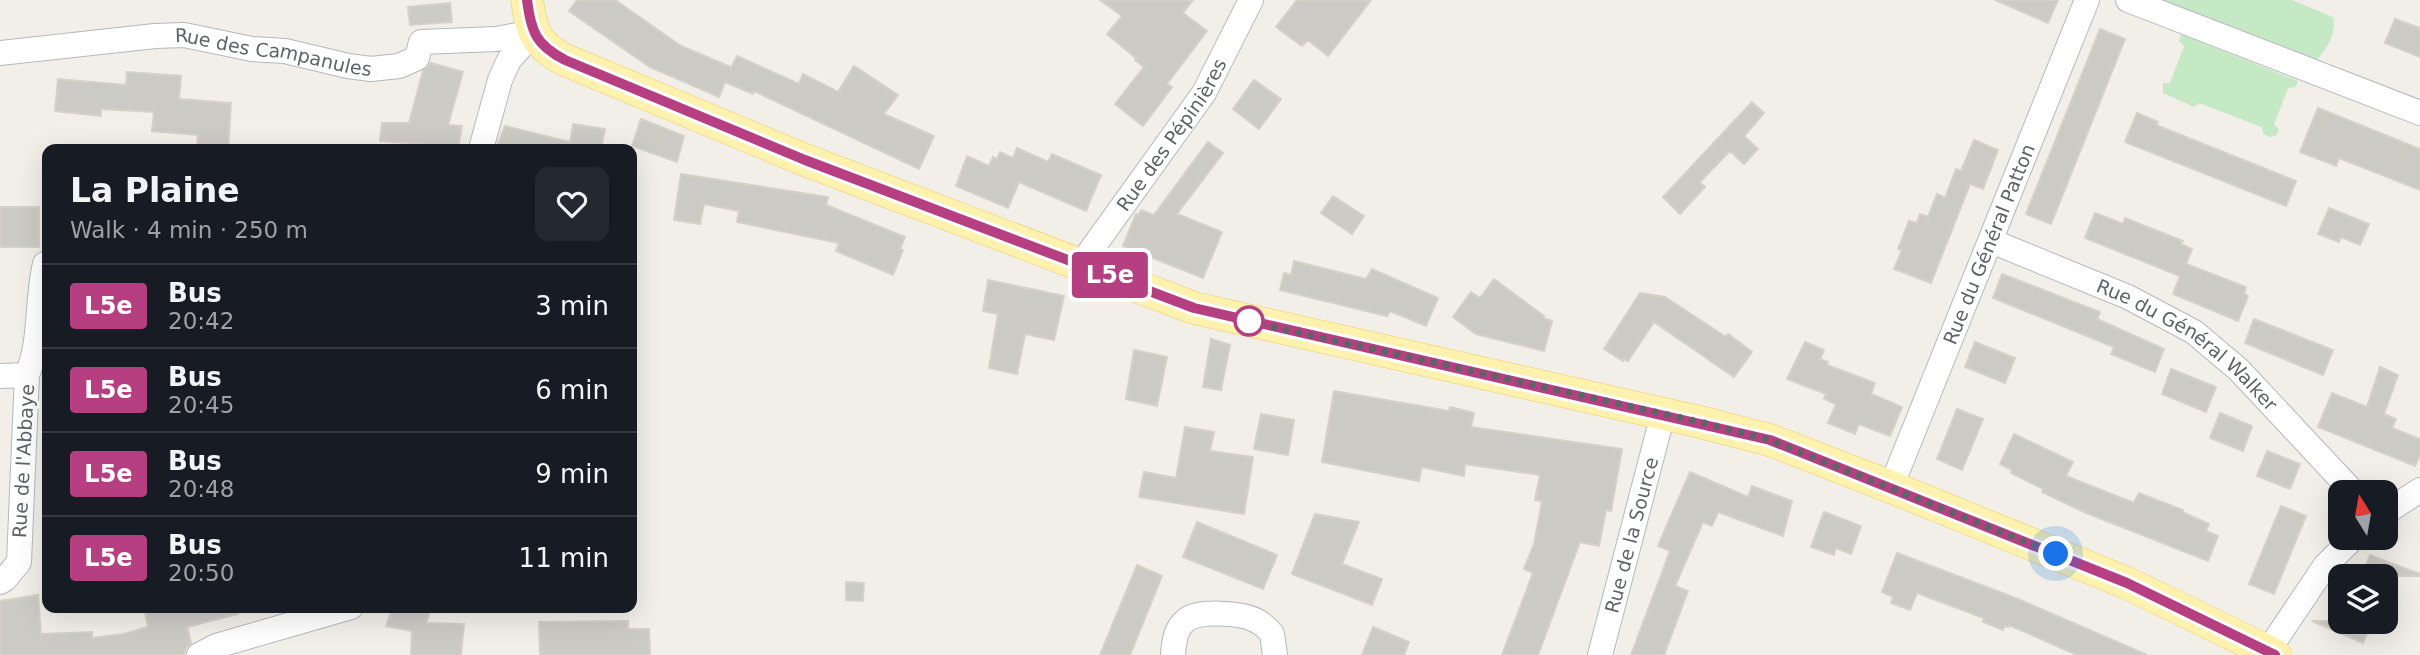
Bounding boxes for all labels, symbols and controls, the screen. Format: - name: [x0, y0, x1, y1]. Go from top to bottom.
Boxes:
- street label: Rue des Campanules: [175, 24, 373, 80]
- street label: Rue des Pépinières: [1112, 55, 1231, 215]
- street label: Rue du Général Patton: [1939, 141, 2039, 347]
- button: heart: [535, 167, 609, 241]
- text: La Plaine: [70, 171, 240, 210]
- text: Walk · 4 min · 250 m: [70, 217, 308, 243]
- line badge: L5e: [1070, 252, 1150, 298]
- text: L5e: [1086, 261, 1134, 289]
- street label: Rue du Général Walker: [2093, 274, 2282, 415]
- text: Bus: [168, 278, 222, 308]
- text: 3 min: [535, 291, 609, 321]
- text: L5e: [84, 292, 133, 320]
- unlabelled marker: [1234, 306, 1264, 336]
- text: 20:42: [168, 308, 234, 334]
- text: Bus: [168, 362, 222, 392]
- text: 6 min: [535, 375, 609, 405]
- text: L5e: [84, 376, 133, 404]
- street label: Rue de l'Abbaye: [8, 383, 38, 539]
- text: 20:45: [168, 392, 234, 418]
- text: Bus: [168, 446, 222, 476]
- street label: Rue de la Source: [1600, 455, 1662, 615]
- text: 9 min: [535, 459, 609, 489]
- text: L5e: [84, 460, 133, 488]
- text: 20:48: [168, 476, 234, 502]
- north arrow: [2328, 480, 2398, 550]
- map controls: [2328, 480, 2398, 634]
- text: Bus: [168, 530, 222, 560]
- your location: [2038, 536, 2073, 571]
- text: 11 min: [519, 543, 609, 573]
- text: L5e: [84, 544, 133, 572]
- text: 20:50: [168, 560, 234, 586]
- button: layers: [2328, 564, 2398, 634]

